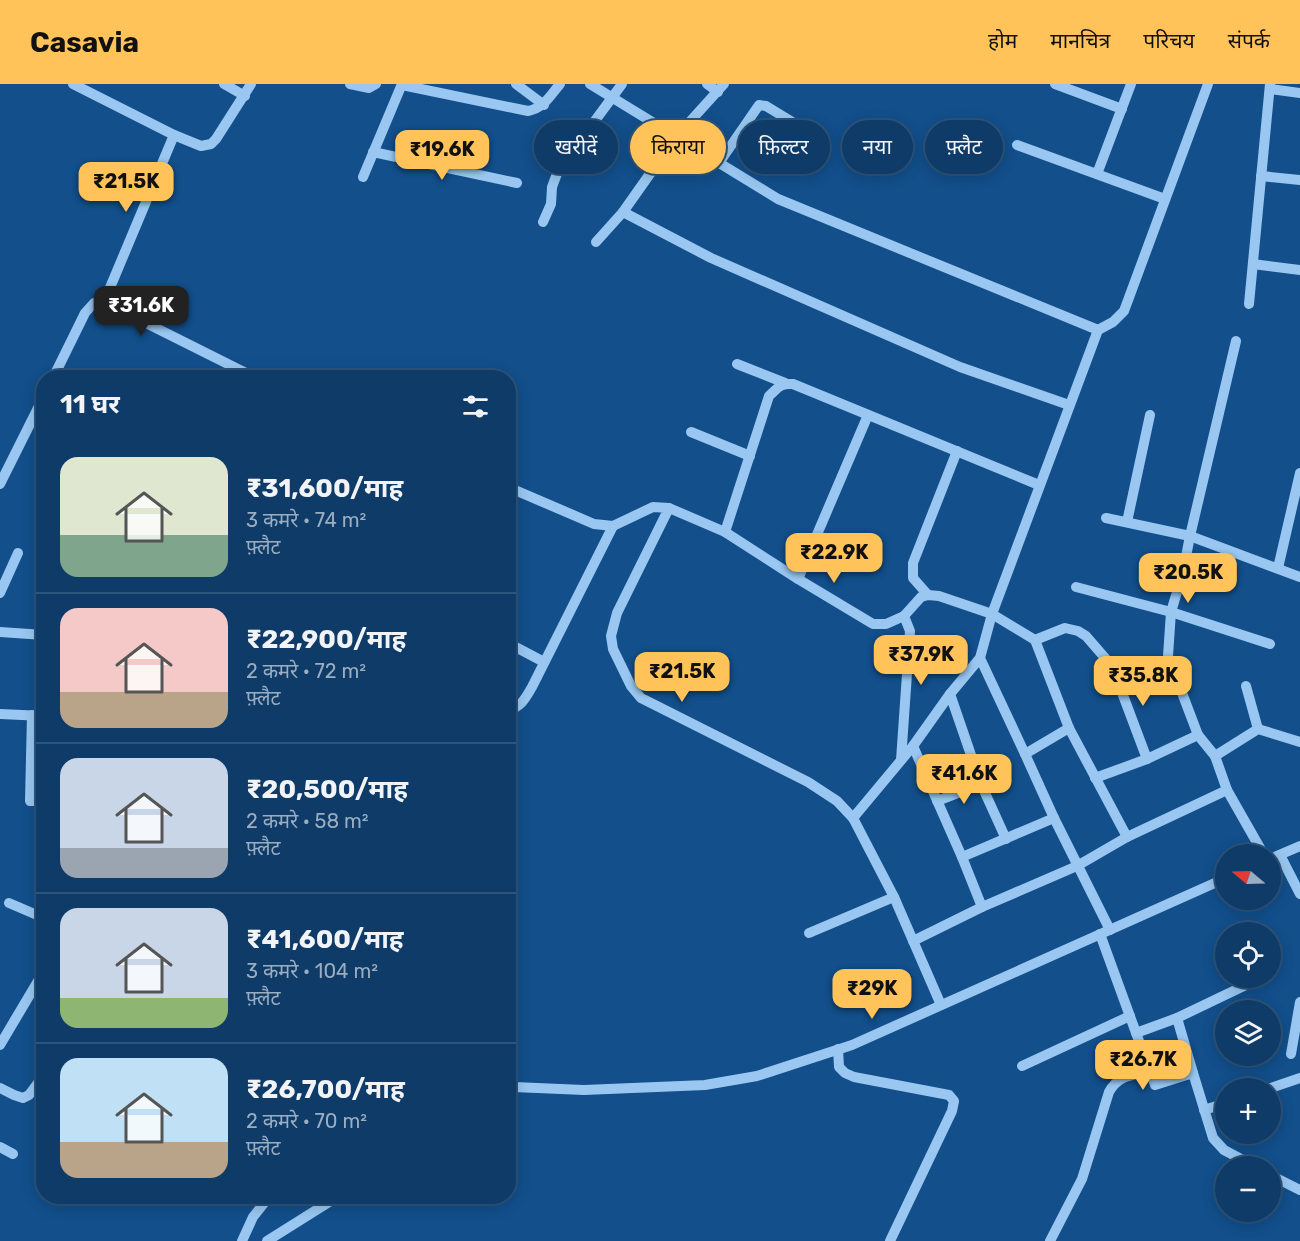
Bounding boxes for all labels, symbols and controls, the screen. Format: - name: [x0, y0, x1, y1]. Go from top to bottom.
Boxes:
- text: Casavia: [30, 26, 139, 59]
- text: होम: [988, 28, 1017, 53]
- text: मानचित्र: [1050, 28, 1110, 53]
- text: परिचय: [1143, 28, 1195, 53]
- text: संपर्क: [1228, 28, 1270, 53]
- chip: खरीदें: [534, 120, 618, 174]
- chip: किराया: [630, 120, 726, 174]
- chip: फ़िल्टर: [738, 120, 830, 174]
- chip: नया: [842, 120, 913, 174]
- chip: फ़्लैट: [925, 120, 1003, 174]
- pin: ₹19.6K: [393, 130, 491, 181]
- text: ₹19.6K: [409, 137, 475, 161]
- pin: ₹21.5K: [77, 162, 175, 213]
- text: ₹21.5K: [93, 169, 159, 193]
- pin: ₹31.6K: [92, 286, 190, 337]
- text: ₹31.6K: [108, 293, 174, 317]
- text: 11 घर: [60, 389, 120, 420]
- icon: filters: [459, 390, 492, 423]
- text: ₹31,600/माह: [246, 473, 403, 504]
- icon: home: [108, 481, 180, 553]
- text: 3 कमरे · 74 m²: [246, 508, 366, 532]
- pin: ₹22.9K: [785, 533, 883, 584]
- text: फ़्लैट: [246, 535, 281, 559]
- text: ₹22.9K: [800, 540, 868, 564]
- pin: ₹20.5K: [1139, 553, 1237, 604]
- text: ₹20.5K: [1153, 560, 1223, 584]
- text: ₹22,900/माह: [246, 624, 406, 655]
- icon: home: [108, 632, 180, 704]
- pin: ₹37.9K: [872, 635, 970, 686]
- text: ₹37.9K: [888, 642, 954, 666]
- pin: ₹21.5K: [633, 652, 731, 703]
- pin: ₹35.8K: [1094, 656, 1192, 707]
- text: 2 कमरे · 72 m²: [246, 659, 366, 683]
- text: ₹21.5K: [649, 659, 715, 683]
- text: ₹35.8K: [1108, 663, 1178, 687]
- text: फ़्लैट: [246, 686, 281, 710]
- pin: ₹41.6K: [915, 754, 1013, 805]
- text: ₹41.6K: [931, 761, 997, 785]
- text: ₹20,500/माह: [246, 774, 408, 805]
- icon: home: [108, 782, 180, 854]
- text: 2 कमरे · 58 m²: [246, 809, 369, 833]
- text: फ़्लैट: [246, 836, 281, 860]
- north arrow: [1215, 844, 1281, 910]
- map controls: [1215, 844, 1281, 1222]
- button: locate: [1215, 922, 1281, 988]
- text: ₹41,600/माह: [246, 924, 404, 955]
- icon: home: [108, 932, 180, 1004]
- text: 3 कमरे · 104 m²: [246, 959, 378, 983]
- pin: ₹29K: [836, 969, 908, 1020]
- text: ₹29K: [846, 976, 898, 1000]
- text: फ़्लैट: [246, 986, 281, 1010]
- button: layers: [1215, 1000, 1281, 1066]
- pin: ₹26.7K: [1094, 1040, 1192, 1091]
- text: ₹26.7K: [1109, 1047, 1177, 1071]
- text: ₹26,700/माह: [246, 1074, 405, 1105]
- button: +: [1215, 1078, 1281, 1144]
- icon: home: [108, 1082, 180, 1154]
- text: 2 कमरे · 70 m²: [246, 1109, 367, 1133]
- text: फ़्लैट: [246, 1136, 281, 1160]
- button: −: [1215, 1156, 1281, 1222]

